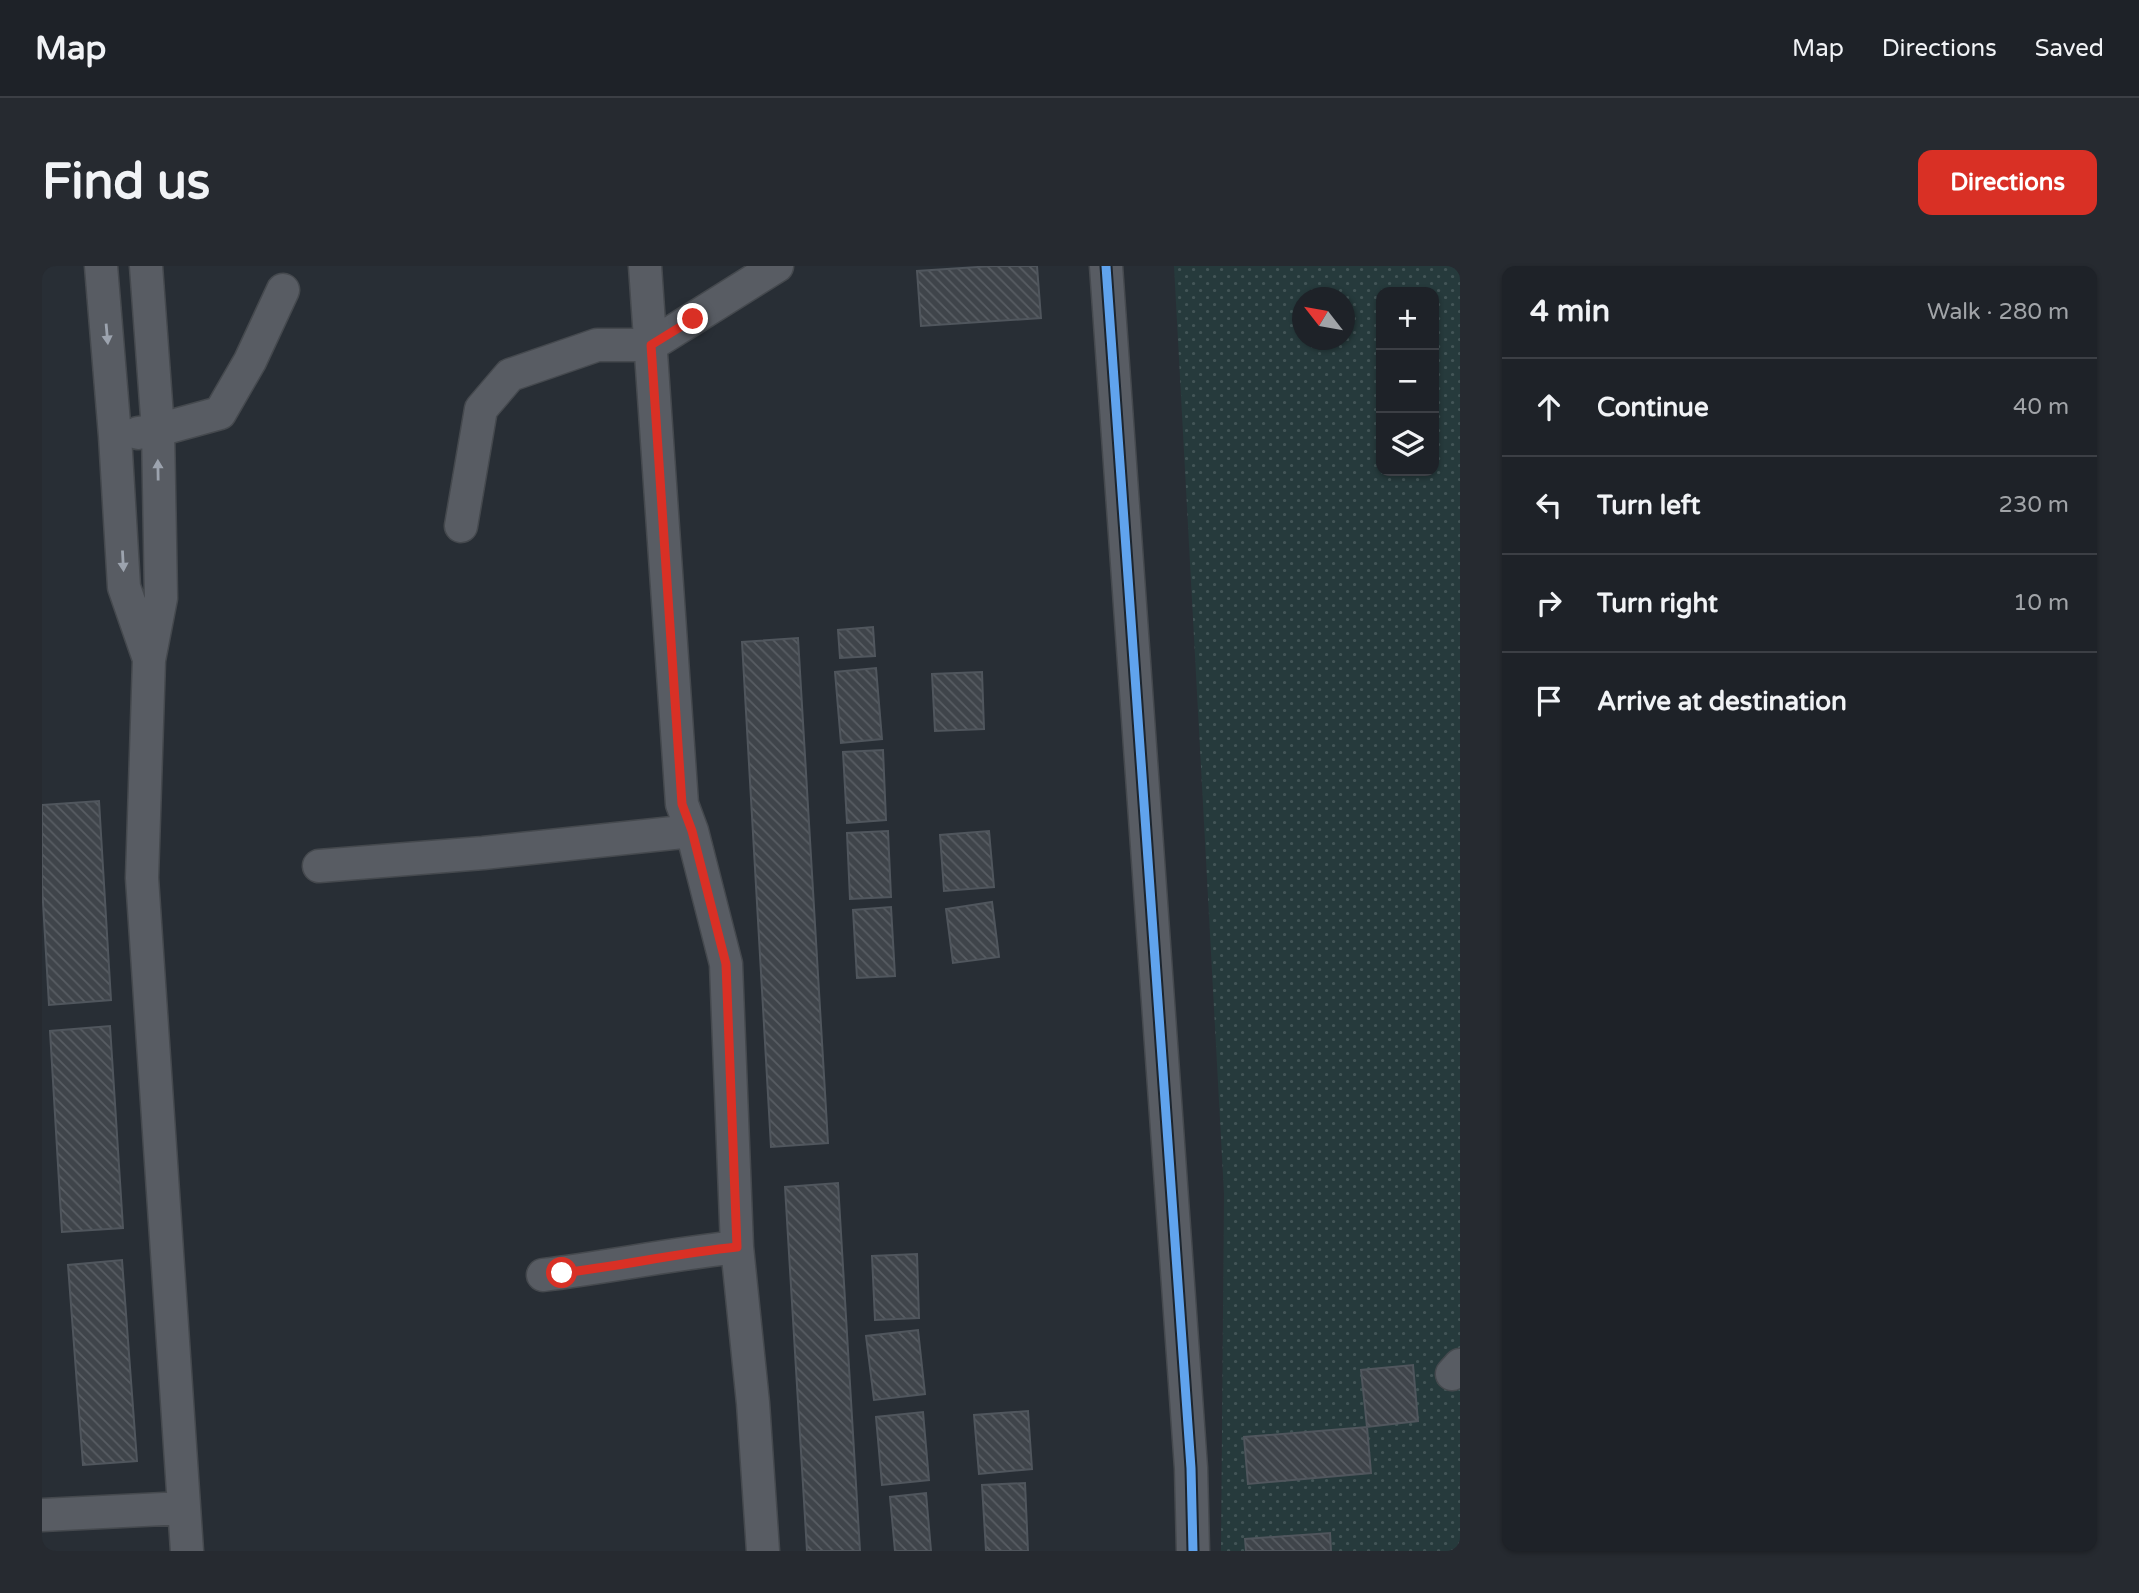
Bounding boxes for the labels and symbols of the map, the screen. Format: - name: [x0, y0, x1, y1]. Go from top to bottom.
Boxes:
- north arrow: [1292, 287, 1355, 350]
- route end: [677, 303, 708, 334]
- one-way arrow: [102, 323, 113, 345]
- one-way arrow: [153, 459, 164, 481]
- one-way arrow: [117, 550, 128, 572]
- route start: [546, 1257, 577, 1288]

